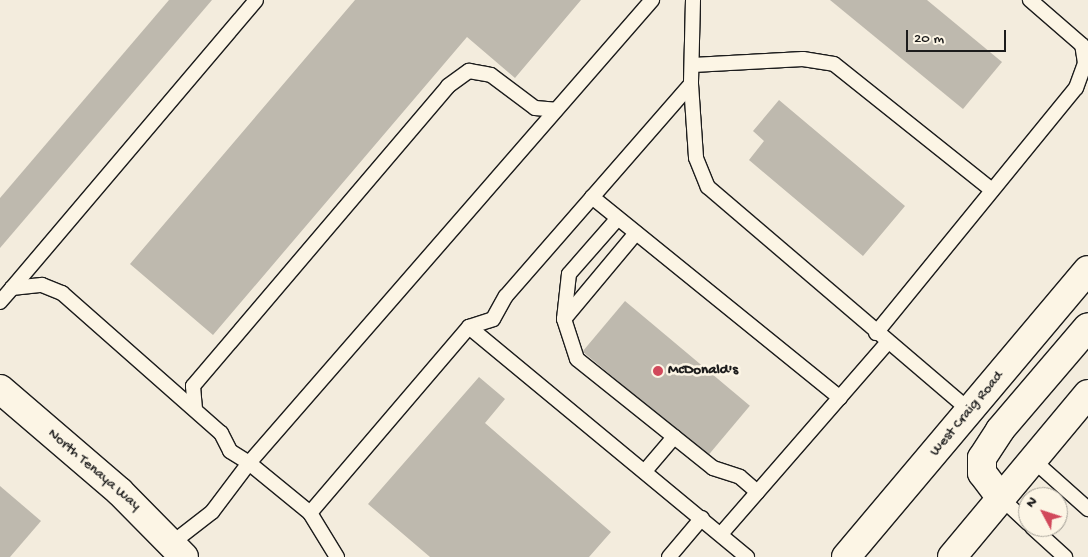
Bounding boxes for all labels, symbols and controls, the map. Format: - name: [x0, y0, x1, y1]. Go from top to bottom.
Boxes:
- scale bar: [908, 20, 1008, 52]
- text: 20 m: [914, 30, 944, 48]
- place label: McDonald's: [668, 362, 738, 380]
- marker: McDonald's: [652, 365, 664, 377]
- street label: West Craig Road: [926, 368, 1008, 460]
- street label: North Tenaya Way: [44, 425, 144, 515]
- north arrow: [1018, 487, 1068, 537]
- text: N: [1022, 494, 1041, 512]

